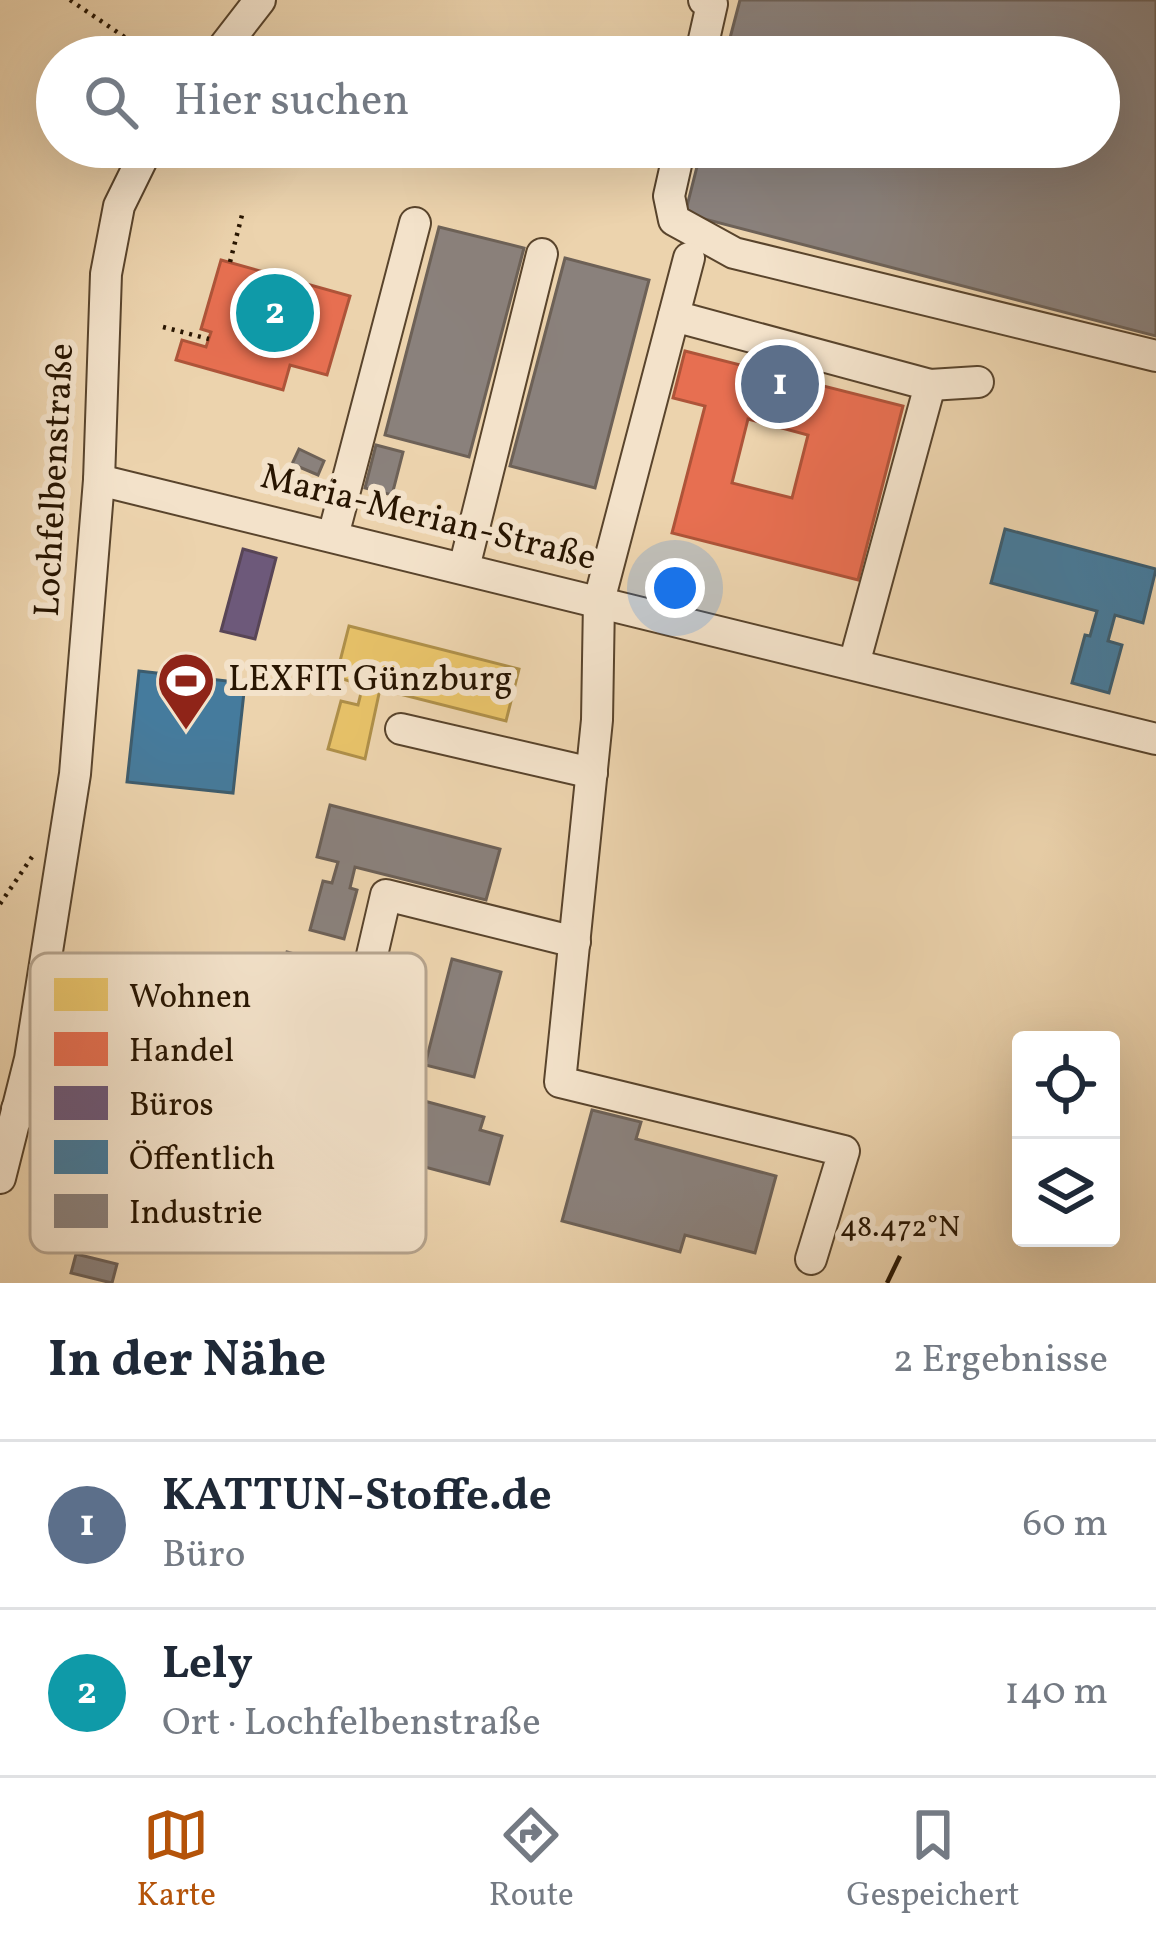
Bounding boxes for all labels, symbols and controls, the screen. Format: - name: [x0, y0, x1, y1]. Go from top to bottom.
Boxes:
- search box: [36, 36, 1120, 168]
- icon: search: [78, 69, 144, 135]
- text: Hier suchen: [174, 71, 409, 134]
- pin: 2: [236, 268, 314, 358]
- pin: 1: [741, 339, 819, 429]
- street label: Lochfelbenstraße: [24, 342, 88, 618]
- street label: Maria-Merian-Straße: [255, 453, 601, 585]
- your location: [645, 558, 705, 618]
- sports icon: LEXFIT Günzburg: [155, 650, 217, 732]
- place label: LEXFIT Günzburg: [228, 656, 513, 706]
- legend: [30, 953, 426, 1253]
- text: Wohnen: [129, 976, 251, 1022]
- text: Handel: [129, 1030, 234, 1076]
- map controls: [1012, 1031, 1120, 1247]
- button: locate: [1012, 1031, 1120, 1139]
- text: Büros: [129, 1084, 214, 1130]
- text: Öffentlich: [129, 1138, 275, 1184]
- button: layers: [1012, 1139, 1120, 1247]
- text: Industrie: [129, 1192, 263, 1238]
- text: 48.472°N: [840, 1207, 960, 1249]
- text: In der Nähe: [48, 1326, 326, 1397]
- text: 2 Ergebnisse: [893, 1334, 1108, 1388]
- text: KATTUN-Stoffe.de: [162, 1466, 552, 1529]
- text: 1: [79, 1498, 95, 1552]
- text: 60 m: [1023, 1498, 1108, 1552]
- text: Büro: [162, 1529, 245, 1583]
- text: Lely: [162, 1634, 253, 1697]
- text: 2: [77, 1666, 97, 1720]
- text: 140 m: [1005, 1666, 1108, 1720]
- text: Ort · Lochfelbenstraße: [162, 1697, 541, 1751]
- tab: Karte: [136, 1802, 216, 1920]
- tab: Route: [489, 1802, 574, 1920]
- tab: Gespeichert: [847, 1802, 1020, 1920]

